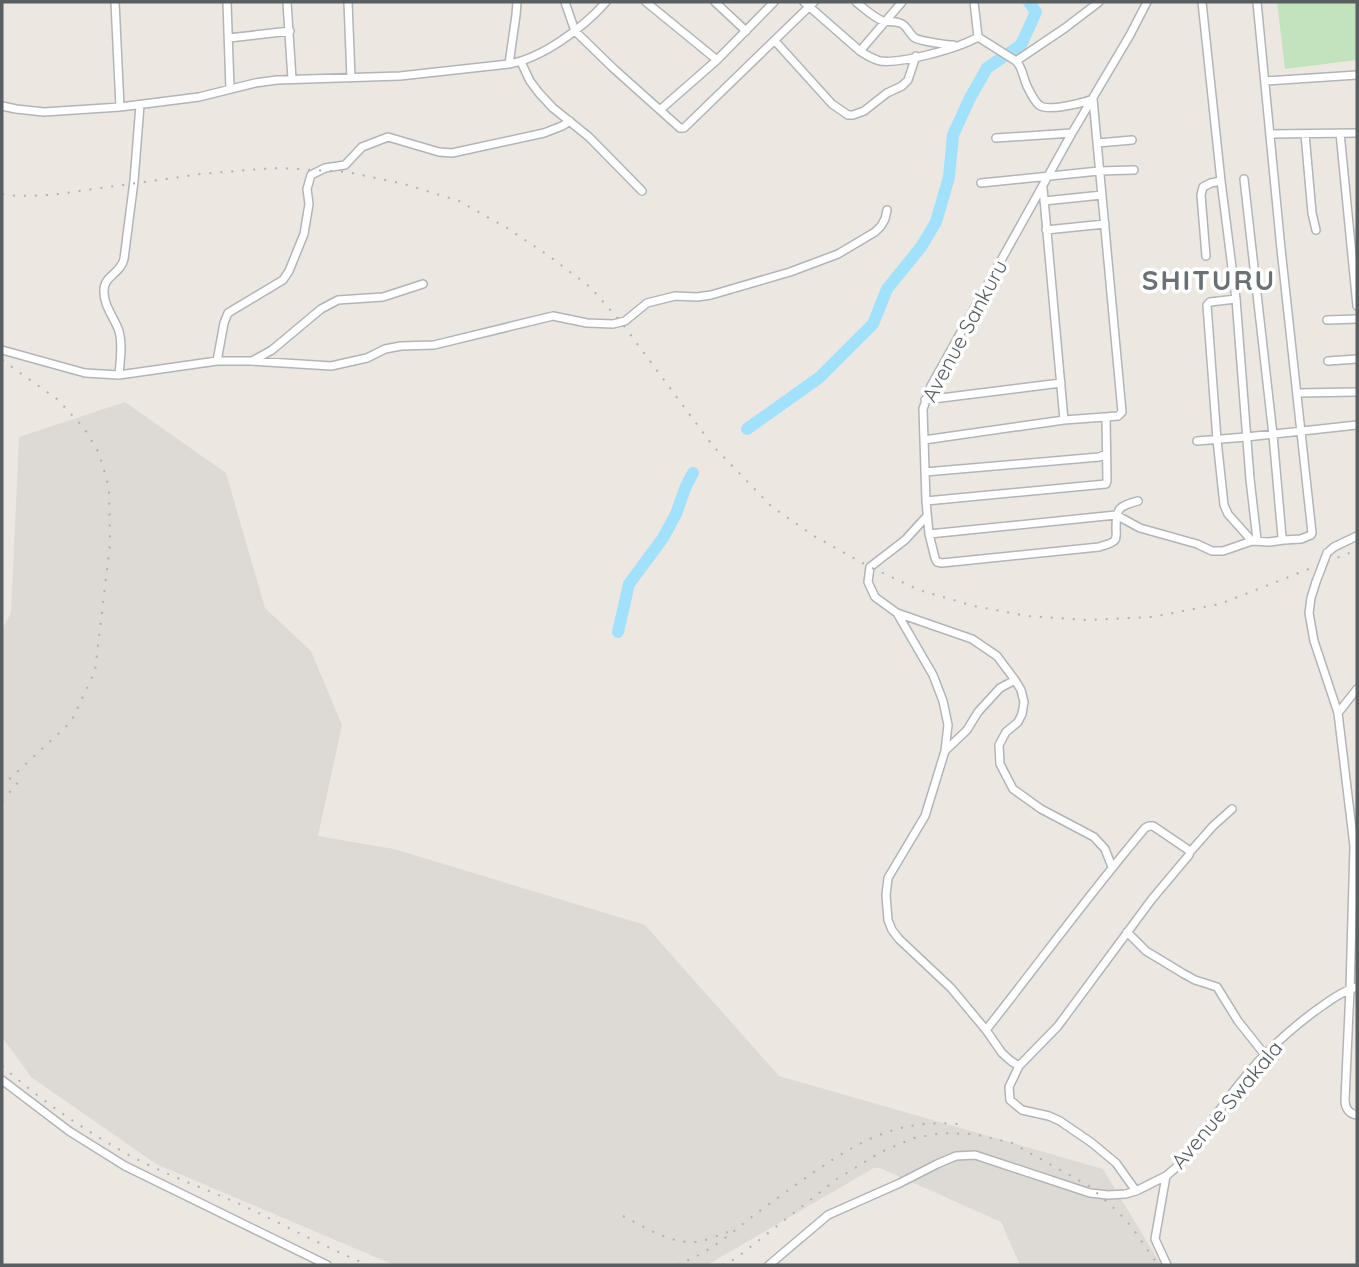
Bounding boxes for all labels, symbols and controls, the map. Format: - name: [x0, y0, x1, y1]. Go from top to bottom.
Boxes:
- street label: Avenue Sankuru: [916, 255, 1013, 406]
- district label: SHITURU: [1142, 262, 1276, 297]
- street label: Avenue Swakala: [1165, 1035, 1287, 1174]

